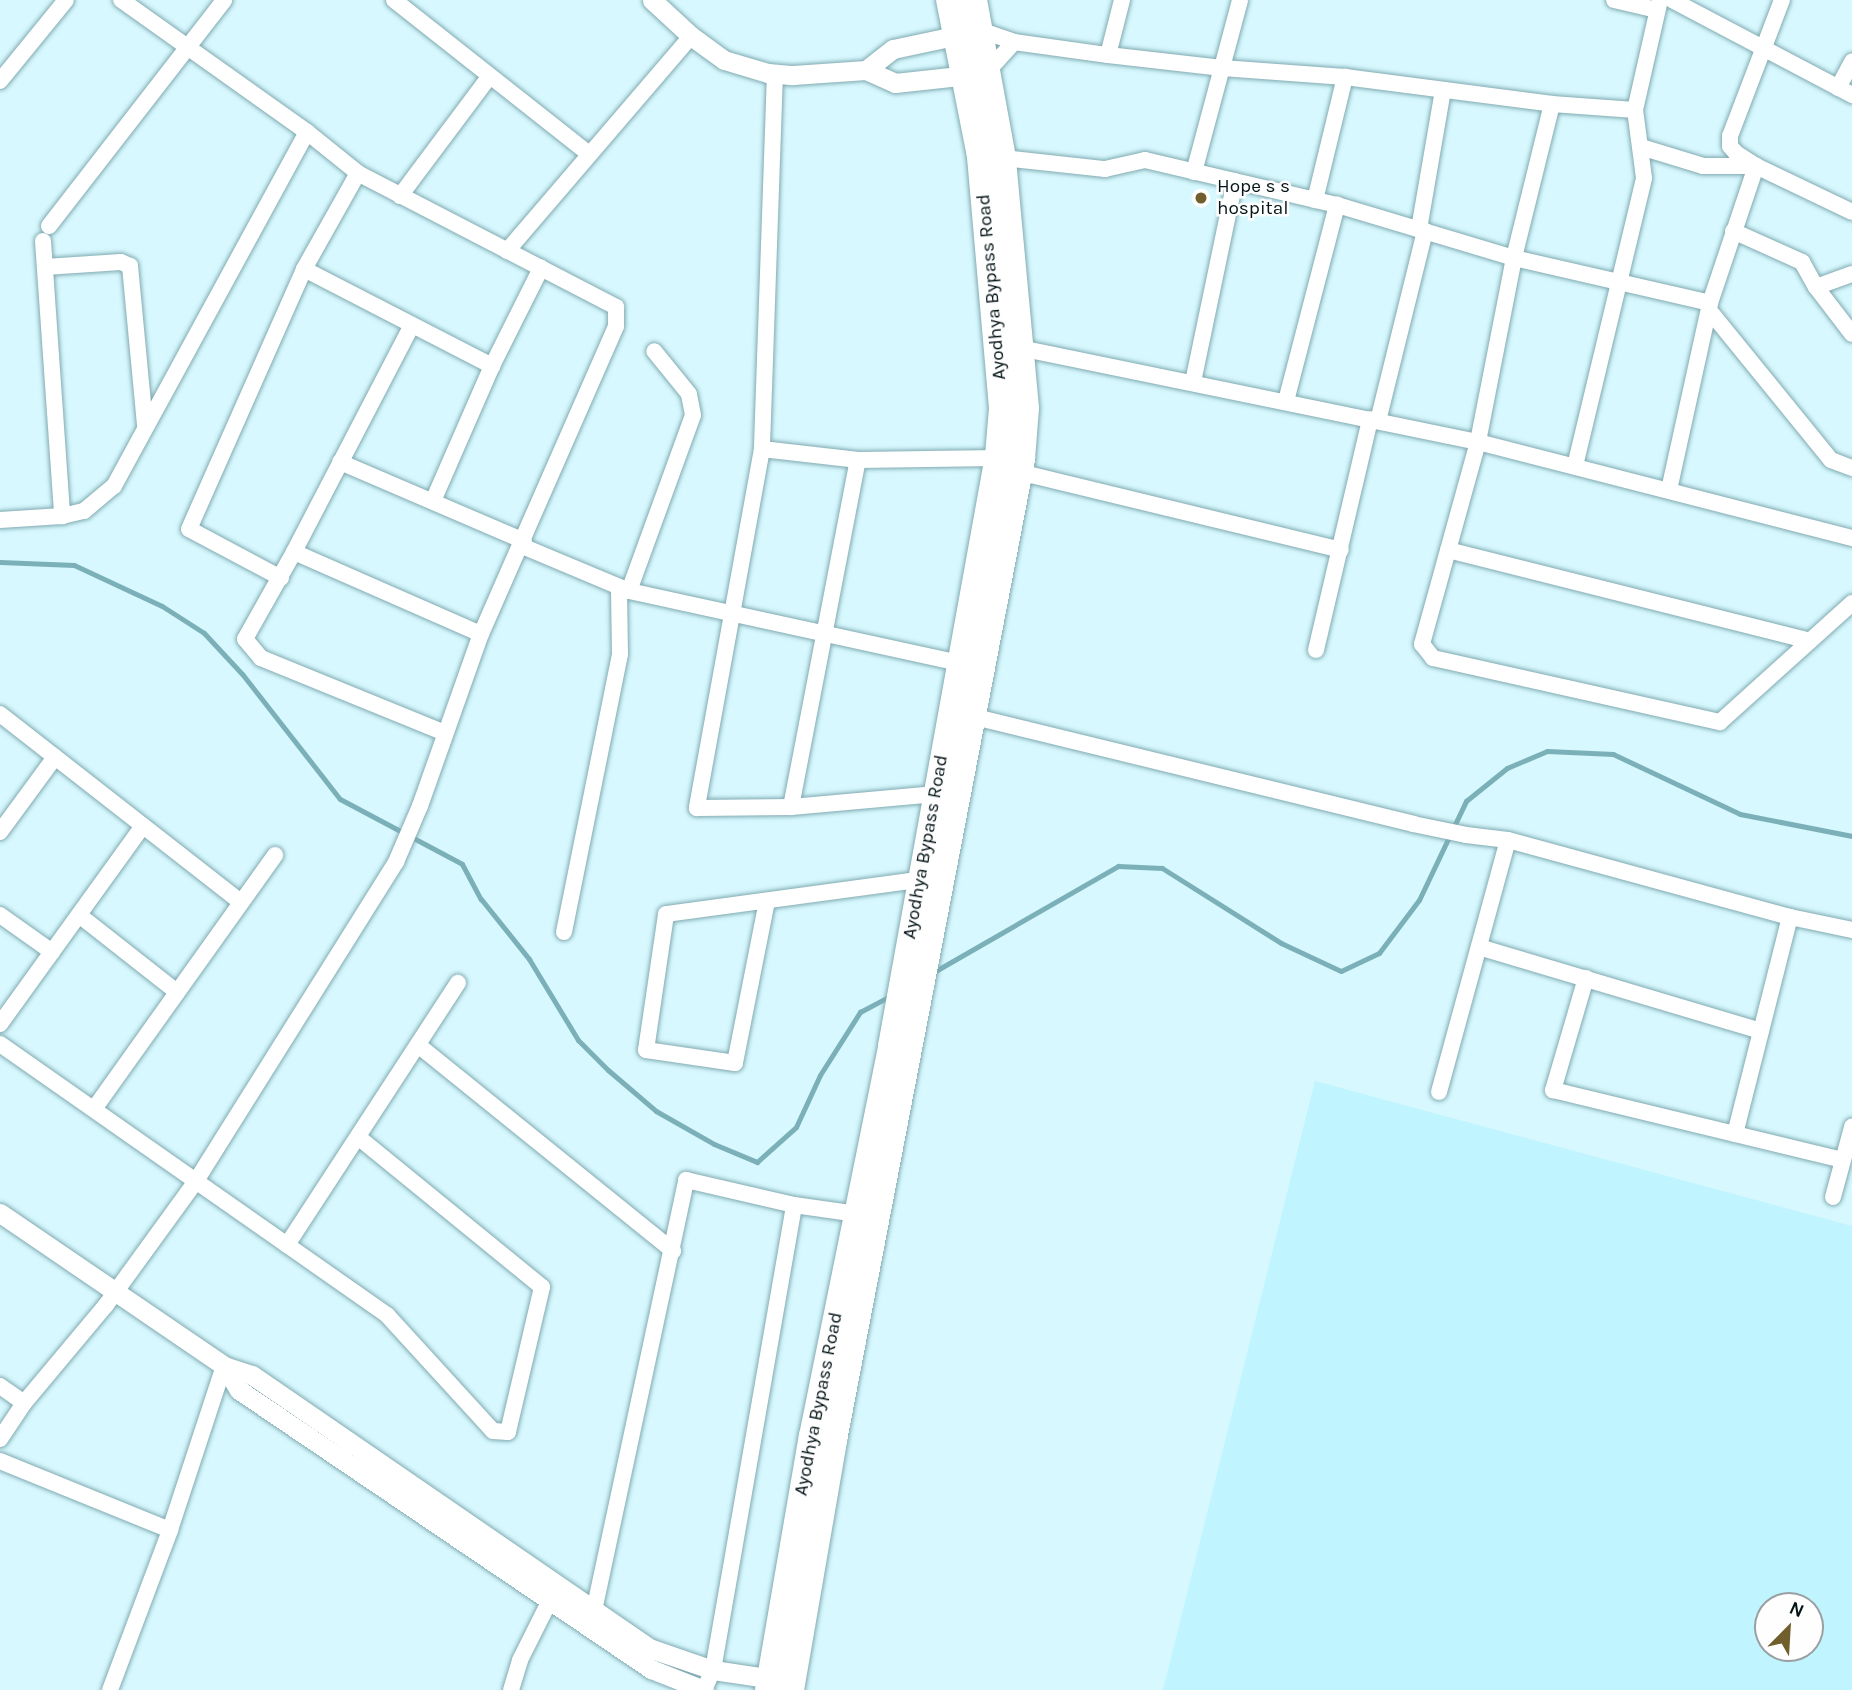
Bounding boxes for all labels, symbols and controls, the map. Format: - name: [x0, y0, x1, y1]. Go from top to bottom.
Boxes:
- place label: Hope s s hospital: [1217, 176, 1290, 220]
- marker: Hope s s hospital: [1191, 188, 1211, 208]
- street label: Ayodhya Bypass Road: [973, 193, 1011, 381]
- street label: Ayodhya Bypass Road: [899, 753, 953, 941]
- street label: Ayodhya Bypass Road: [790, 1310, 848, 1498]
- north arrow: [1754, 1592, 1824, 1662]
- text: N: [1786, 1597, 1807, 1622]

